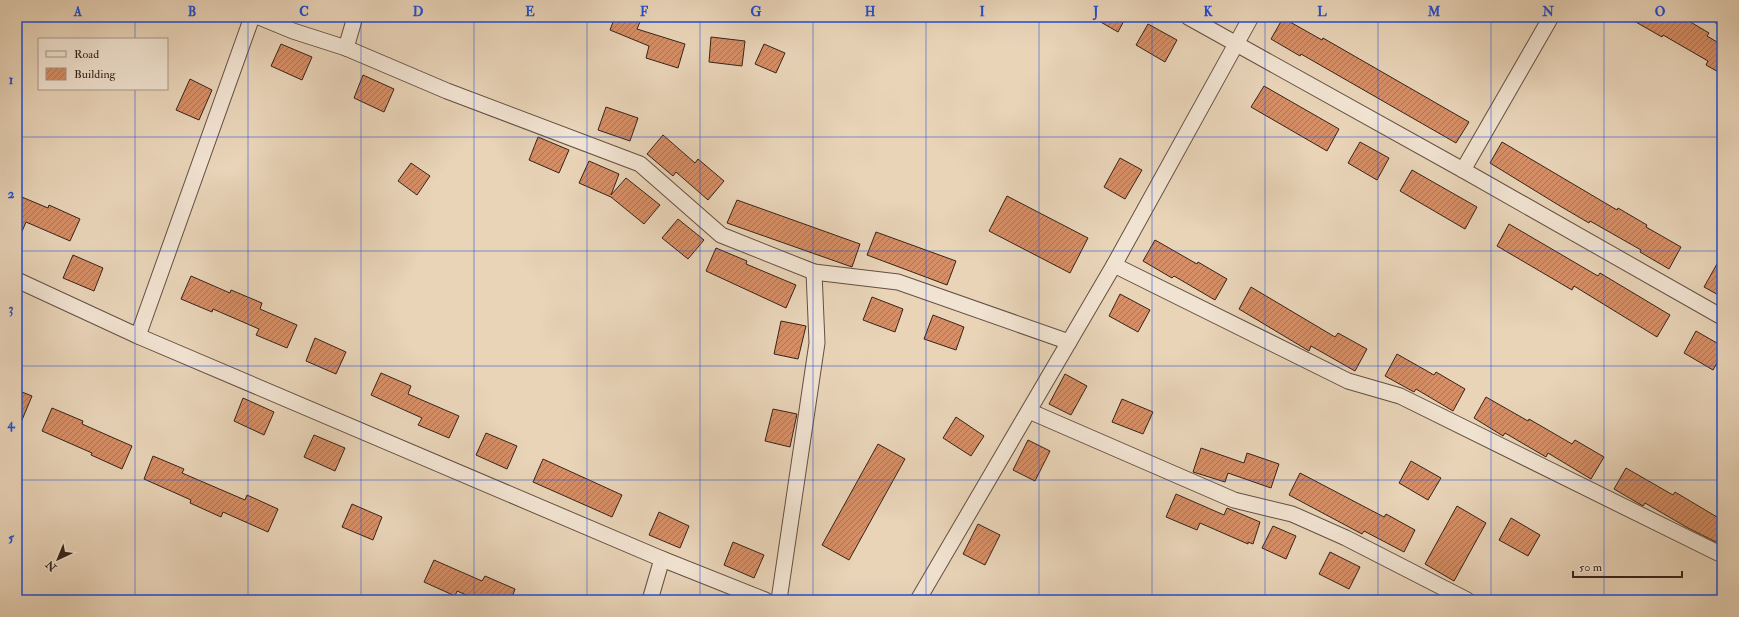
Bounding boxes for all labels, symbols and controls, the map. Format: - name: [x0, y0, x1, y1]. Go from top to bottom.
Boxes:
- text: A: [73, 4, 83, 20]
- text: B: [188, 4, 196, 20]
- text: C: [299, 4, 309, 20]
- text: D: [413, 4, 424, 20]
- text: E: [525, 4, 535, 20]
- text: F: [640, 4, 649, 20]
- text: G: [751, 4, 762, 20]
- text: H: [865, 4, 876, 20]
- text: I: [979, 4, 985, 20]
- text: J: [1092, 4, 1099, 21]
- text: K: [1203, 4, 1213, 20]
- text: L: [1317, 4, 1327, 20]
- text: M: [1427, 4, 1441, 20]
- text: N: [1541, 4, 1554, 20]
- text: O: [1655, 4, 1666, 20]
- legend: [38, 38, 168, 90]
- text: Road: [74, 47, 99, 62]
- text: Building: [74, 67, 117, 82]
- text: 1: [9, 72, 14, 88]
- text: 2: [8, 186, 15, 202]
- text: 3: [9, 301, 14, 317]
- text: 4: [6, 416, 15, 432]
- text: 5: [8, 530, 14, 546]
- north arrow: [38, 539, 78, 579]
- scale bar: [1573, 553, 1682, 579]
- text: N: [43, 557, 60, 575]
- text: 50 m: [1579, 560, 1603, 575]

